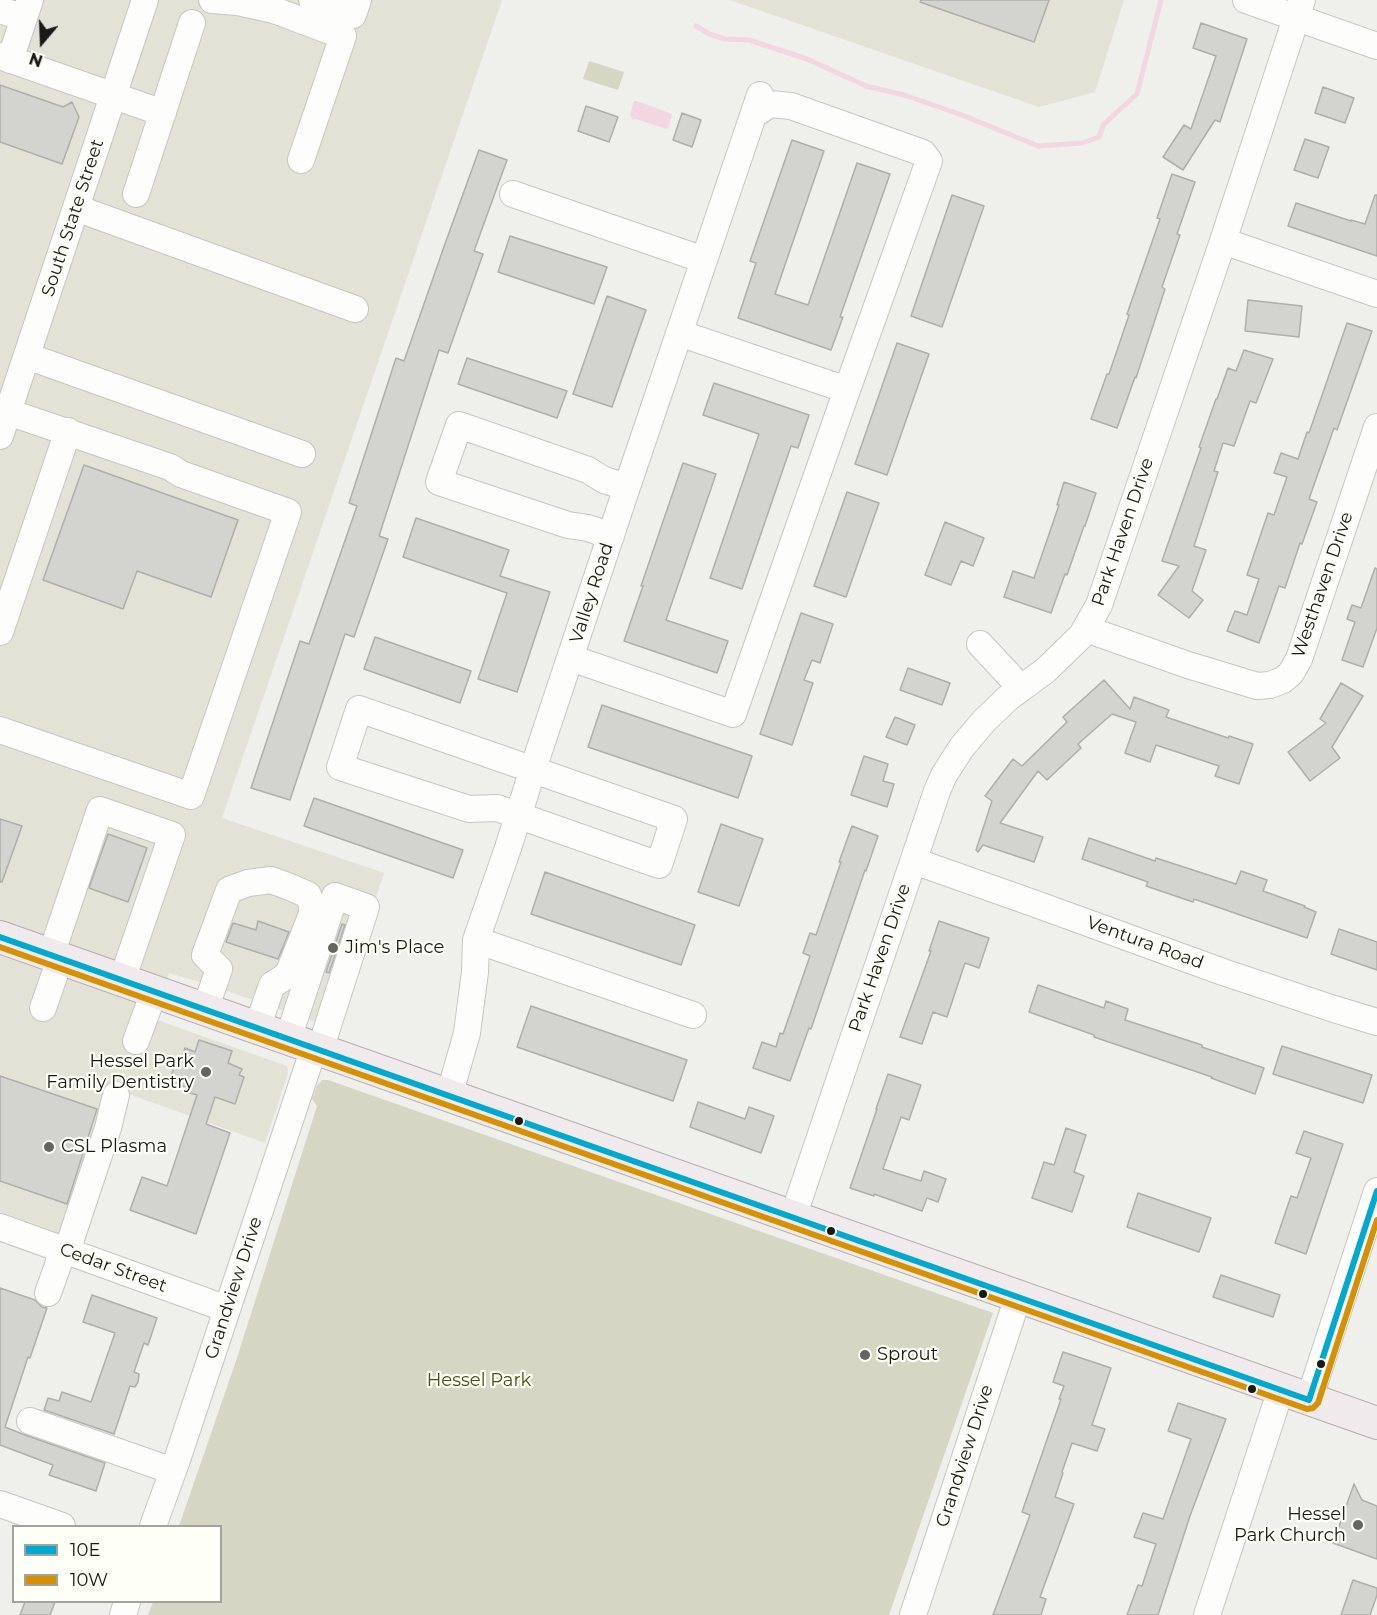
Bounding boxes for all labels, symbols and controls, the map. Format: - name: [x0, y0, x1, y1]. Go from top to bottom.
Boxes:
- north arrow: [12, 12, 72, 72]
- text: N: [27, 48, 45, 71]
- street label: South State Street: [37, 137, 109, 299]
- street label: Park Haven Drive: [1088, 455, 1158, 609]
- street label: Westhaven Drive: [1288, 509, 1358, 661]
- street label: Valley Road: [566, 540, 618, 646]
- street label: Park Haven Drive: [845, 881, 915, 1035]
- street label: Ventura Road: [1084, 912, 1206, 974]
- place label: Jim's Place: [345, 937, 444, 959]
- marker: Jim's Place: [326, 941, 340, 955]
- place label: Hessel Park Family Dentistry: [46, 1051, 194, 1094]
- marker: Hessel Park Family Dentistry: [199, 1065, 213, 1079]
- unlabelled marker: [513, 1115, 525, 1127]
- place label: CSL Plasma: [61, 1136, 167, 1158]
- marker: CSL Plasma: [42, 1140, 56, 1154]
- street label: Grandview Drive: [201, 1214, 267, 1362]
- unlabelled marker: [825, 1225, 837, 1237]
- street label: Cedar Street: [56, 1239, 170, 1297]
- unlabelled marker: [977, 1288, 989, 1300]
- place label: Sprout: [877, 1344, 938, 1366]
- marker: Sprout: [858, 1348, 872, 1362]
- unlabelled marker: [1315, 1358, 1327, 1370]
- park label: Hessel Park: [427, 1370, 531, 1392]
- street label: Grandview Drive: [932, 1382, 998, 1530]
- unlabelled marker: [1246, 1383, 1258, 1395]
- place label: Hessel Park Church: [1234, 1504, 1346, 1546]
- marker: Hessel Park Church: [1351, 1518, 1365, 1532]
- legend: [12, 1525, 222, 1603]
- text: 10E: [70, 1539, 100, 1561]
- text: 10W: [70, 1569, 108, 1591]

